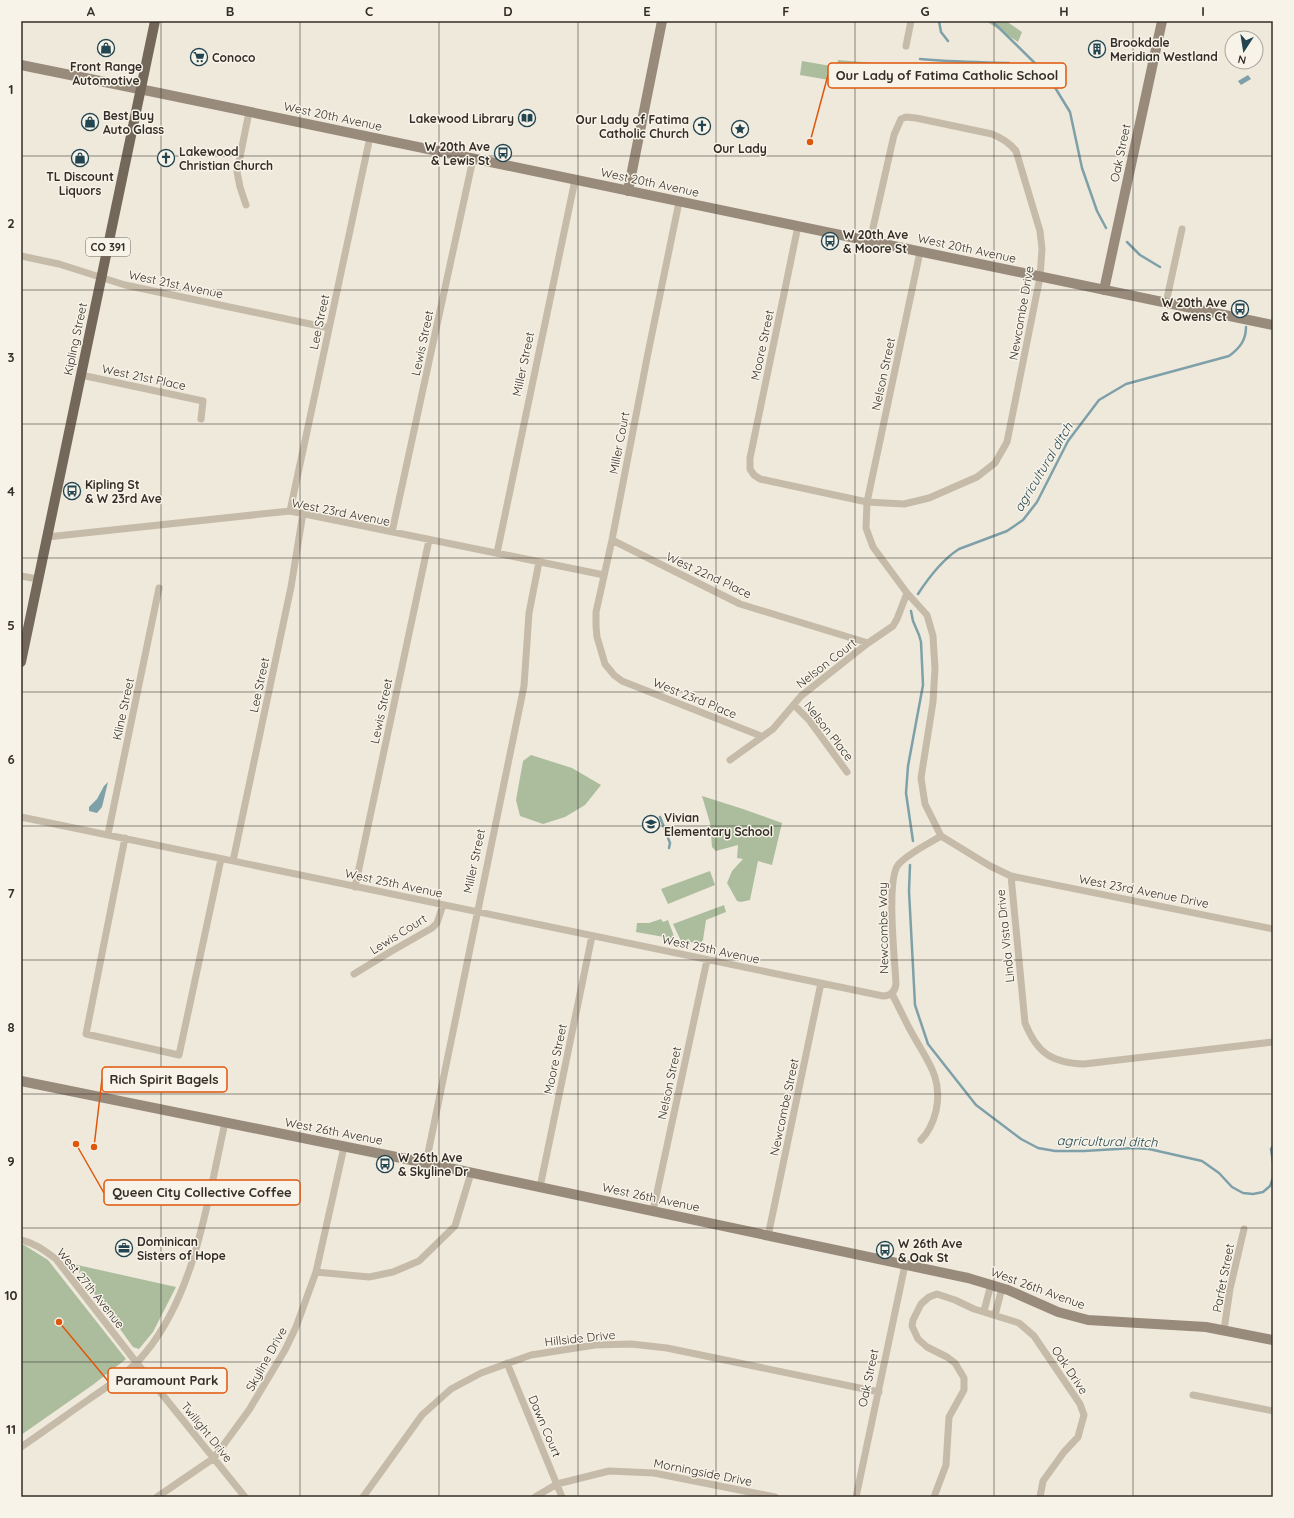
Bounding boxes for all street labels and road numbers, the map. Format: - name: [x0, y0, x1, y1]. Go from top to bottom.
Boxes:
- street label: West 20th Avenue: [282, 98, 384, 134]
- street label: Oak Street: [1107, 123, 1133, 183]
- street label: West 20th Avenue: [599, 164, 701, 200]
- street label: West 20th Avenue: [916, 230, 1018, 266]
- road number: CO 391: [86, 238, 130, 256]
- street label: Newcombe Drive: [1005, 265, 1037, 361]
- street label: West 21st Avenue: [127, 267, 225, 301]
- street label: Lee Street: [306, 293, 332, 351]
- street label: Kipling Street: [60, 301, 90, 377]
- street label: Moore Street: [747, 308, 777, 382]
- street label: Lewis Street: [408, 309, 436, 377]
- street label: Miller Street: [509, 330, 537, 398]
- street label: Nelson Street: [868, 336, 898, 412]
- street label: West 21st Place: [101, 361, 188, 393]
- street label: Miller Court: [606, 411, 632, 475]
- street label: West 23rd Avenue: [290, 495, 392, 529]
- street label: West 22nd Place: [664, 549, 754, 601]
- street label: Nelson Court: [793, 635, 859, 691]
- street label: Lee Street: [246, 656, 272, 714]
- street label: West 23rd Place: [651, 674, 739, 722]
- street label: Kline Street: [109, 677, 137, 741]
- street label: Lewis Street: [367, 677, 395, 745]
- street label: Nelson Place: [801, 698, 857, 764]
- street label: Miller Street: [460, 827, 488, 895]
- street label: West 25th Avenue: [344, 865, 444, 901]
- street label: West 23rd Avenue Drive: [1078, 871, 1211, 911]
- street label: Newcombe Way: [875, 882, 891, 974]
- street label: Linda Vista Drive: [993, 889, 1017, 983]
- street label: Lewis Court: [367, 911, 429, 957]
- street label: West 25th Avenue: [661, 931, 761, 967]
- street label: Moore Street: [540, 1022, 570, 1096]
- street label: Nelson Street: [654, 1045, 684, 1121]
- street label: Newcombe Street: [766, 1057, 802, 1157]
- street label: West 26th Avenue: [284, 1114, 384, 1148]
- street label: West 26th Avenue: [601, 1179, 701, 1215]
- street label: Parfet Street: [1209, 1242, 1237, 1314]
- street label: West 27th Avenue: [54, 1245, 128, 1331]
- street label: West 26th Avenue: [989, 1264, 1088, 1312]
- street label: Skyline Drive: [242, 1324, 290, 1394]
- street label: Hillside Drive: [544, 1327, 616, 1349]
- street label: Oak Drive: [1048, 1343, 1092, 1397]
- street label: Oak Street: [855, 1348, 881, 1408]
- street label: Dawn Court: [525, 1393, 565, 1459]
- street label: Twilight Drive: [178, 1399, 236, 1465]
- street label: Morningside Drive: [652, 1455, 754, 1489]

